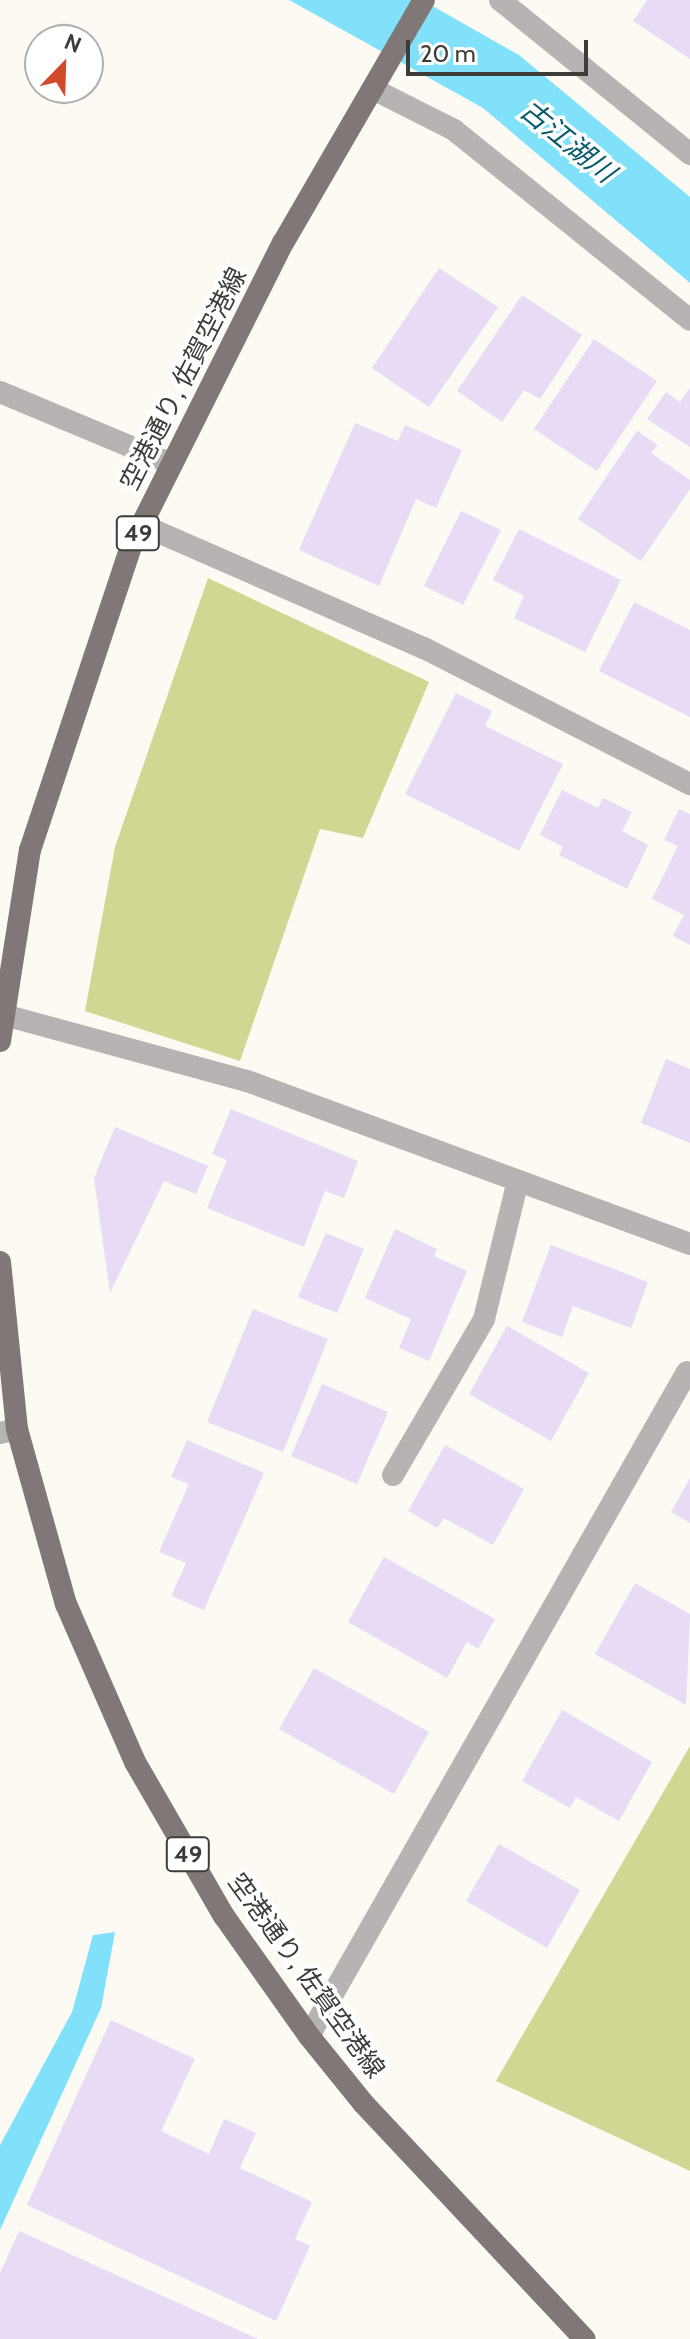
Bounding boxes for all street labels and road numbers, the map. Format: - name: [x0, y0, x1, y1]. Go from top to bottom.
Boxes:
- street label: 空港通り, 佐賀空港線: [114, 263, 254, 495]
- road number: 49: [114, 513, 162, 553]
- road number: 49: [164, 1834, 212, 1874]
- street label: 空港通り, 佐賀空港線: [221, 1868, 391, 2084]

